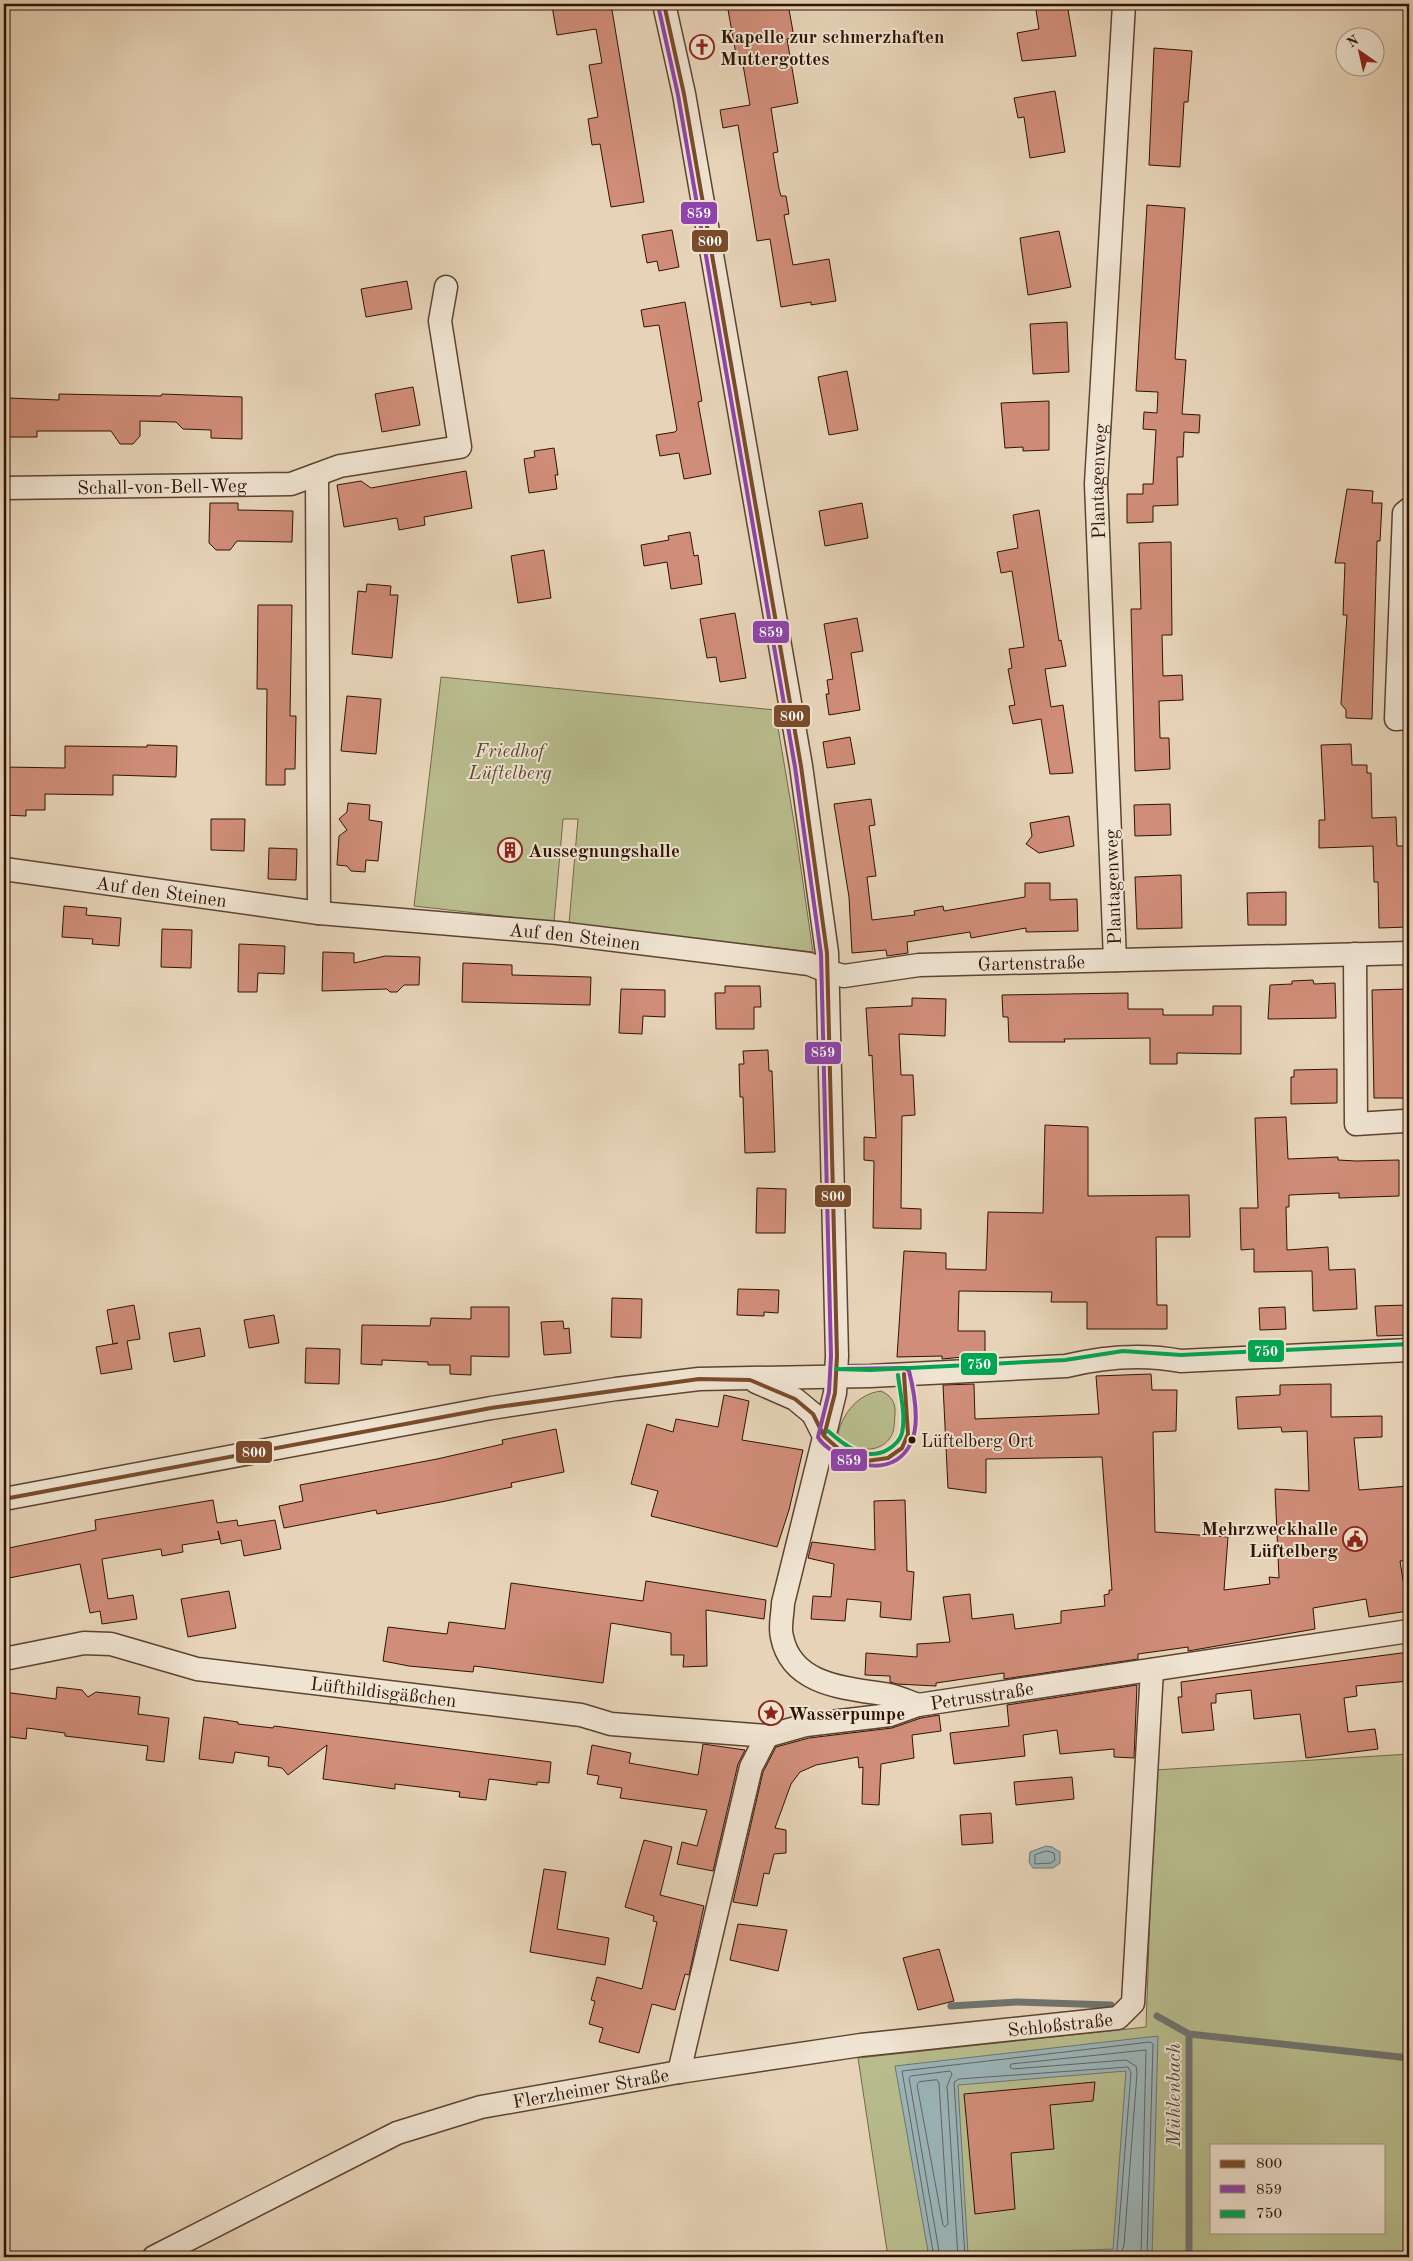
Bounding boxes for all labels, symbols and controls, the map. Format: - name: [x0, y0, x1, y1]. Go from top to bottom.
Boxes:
- north arrow: [1336, 28, 1386, 78]
- place label: Kapelle zur schmerzhaften Muttergottes: [720, 29, 945, 70]
- text: N: [1345, 33, 1362, 51]
- church icon: Kapelle zur schmerzhaften Muttergottes: [689, 34, 715, 60]
- line badge: 859: [680, 201, 718, 225]
- text: 859: [687, 207, 711, 221]
- line badge: 800: [691, 229, 729, 253]
- text: 800: [698, 235, 722, 249]
- street label: Plantagenweg: [1089, 422, 1112, 540]
- street label: Schall-von-Bell-Weg: [77, 478, 248, 499]
- line badge: 859: [752, 620, 790, 644]
- text: 859: [759, 626, 783, 640]
- line badge: 800: [773, 704, 811, 728]
- text: 800: [780, 710, 804, 724]
- park label: Friedhof Lüftelberg: [467, 743, 552, 784]
- street label: Plantagenweg: [1103, 828, 1126, 945]
- building icon: Aussegnungshalle: [497, 837, 523, 863]
- place label: Aussegnungshalle: [528, 843, 680, 862]
- street label: Auf den Steinen: [94, 875, 228, 912]
- street label: Auf den Steinen: [508, 922, 641, 955]
- street label: Gartenstraße: [977, 954, 1085, 976]
- line badge: 859: [804, 1041, 842, 1065]
- text: 859: [811, 1046, 835, 1060]
- line badge: 800: [814, 1184, 852, 1208]
- text: 800: [821, 1190, 845, 1204]
- line badge: 750: [1247, 1339, 1285, 1363]
- text: 750: [1254, 1345, 1278, 1359]
- line badge: 750: [960, 1352, 998, 1376]
- text: 750: [967, 1358, 991, 1372]
- place label: Lüftelberg Ort: [921, 1433, 1034, 1451]
- marker: Lüftelberg Ort: [907, 1435, 917, 1445]
- line badge: 800: [235, 1440, 273, 1464]
- text: 800: [242, 1446, 266, 1460]
- line badge: 859: [830, 1448, 868, 1472]
- text: 859: [837, 1454, 861, 1468]
- place label: Mehrzweckhalle Lüftelberg: [1201, 1521, 1338, 1562]
- public building icon: Mehrzweckhalle Lüftelberg: [1342, 1526, 1368, 1552]
- street label: Lüfthildisgäßchen: [309, 1676, 457, 1712]
- street label: Petrusstraße: [929, 1681, 1035, 1715]
- place icon: Wasserpumpe: [758, 1700, 784, 1726]
- place label: Wasserpumpe: [788, 1706, 905, 1725]
- street label: Schloßstraße: [1007, 2012, 1114, 2042]
- water label: Mühlenbach: [1165, 2043, 1185, 2148]
- street label: Flerzheimer Straße: [511, 2067, 671, 2113]
- legend: [1210, 2144, 1386, 2234]
- text: 800: [1256, 2157, 1282, 2172]
- text: 859: [1256, 2183, 1282, 2198]
- text: 750: [1256, 2207, 1282, 2222]

